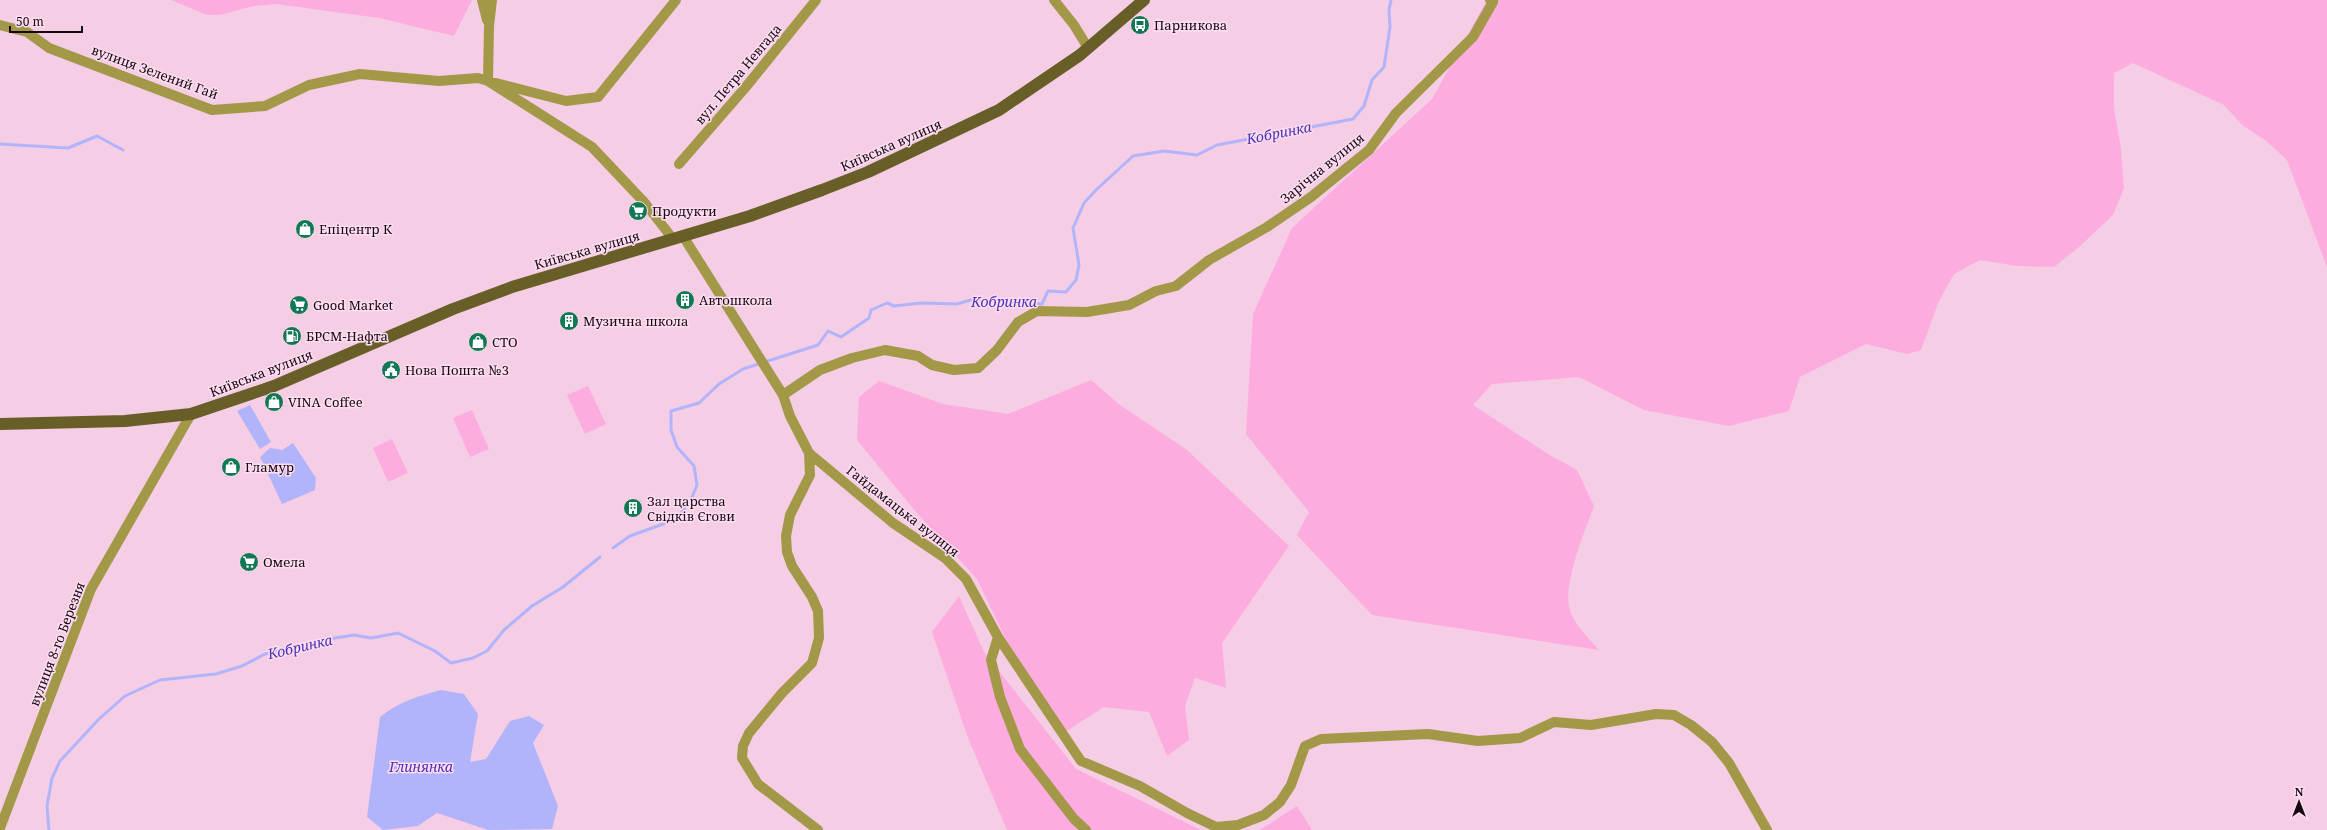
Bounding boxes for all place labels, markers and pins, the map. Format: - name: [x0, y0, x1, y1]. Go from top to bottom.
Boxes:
- bus stop icon: Парникова: [1129, 14, 1151, 36]
- place label: Парникова: [1154, 16, 1227, 34]
- supermarket icon: Продукти: [627, 200, 649, 222]
- place label: Продукти: [652, 202, 717, 220]
- shop icon: Епіцентр К: [294, 218, 316, 240]
- place label: Епіцентр К: [319, 220, 393, 238]
- building icon: Автошкола: [674, 289, 696, 311]
- place label: Автошкола: [699, 291, 773, 309]
- supermarket icon: Good Market: [288, 294, 310, 316]
- place label: Good Market: [313, 296, 394, 314]
- building icon: Музична школа: [558, 310, 580, 332]
- place label: Музична школа: [583, 312, 688, 330]
- fuel station icon: БРСМ-Нафта: [281, 325, 303, 347]
- place label: БРСМ-Нафта: [306, 327, 388, 345]
- shop icon: СТО: [467, 331, 489, 353]
- place label: СТО: [492, 333, 518, 351]
- public building icon: Нова Пошта №3: [380, 359, 402, 381]
- place label: Нова Пошта №3: [405, 361, 509, 379]
- shop icon: VINA Coffee: [263, 391, 285, 413]
- place label: VINA Coffee: [288, 393, 363, 411]
- shop icon: Гламур: [220, 456, 242, 478]
- place label: Гламур: [245, 458, 294, 476]
- place label: Зал царства Свідків Єгови: [647, 492, 735, 525]
- building icon: Зал царства Свідків Єгови: [622, 497, 644, 519]
- supermarket icon: Омела: [238, 551, 260, 573]
- place label: Омела: [263, 553, 306, 571]

